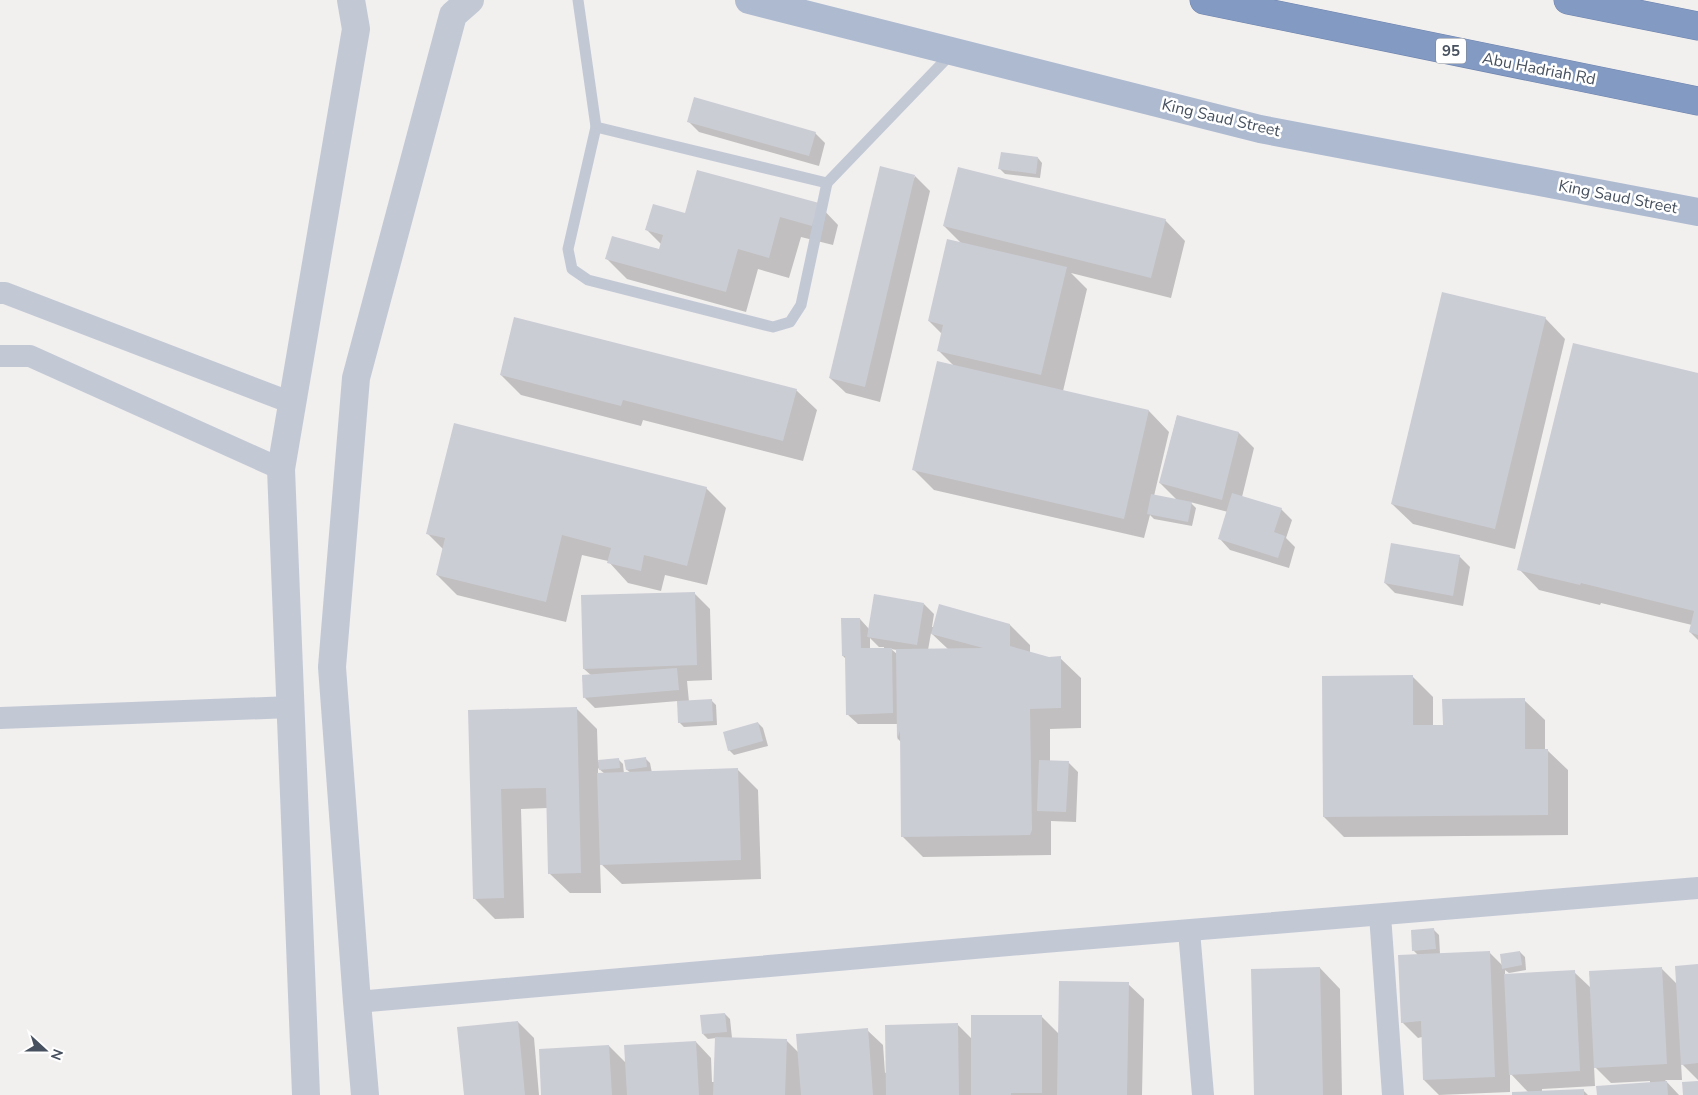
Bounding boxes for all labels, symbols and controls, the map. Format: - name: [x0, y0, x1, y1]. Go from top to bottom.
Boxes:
- road number: 95: [1436, 38, 1466, 64]
- street label: Abu Hadriah Rd: [1480, 47, 1598, 91]
- street label: King Saud Street: [1160, 94, 1283, 142]
- street label: King Saud Street: [1557, 175, 1680, 219]
- north arrow: [20, 1025, 70, 1075]
- text: N: [46, 1046, 67, 1063]

